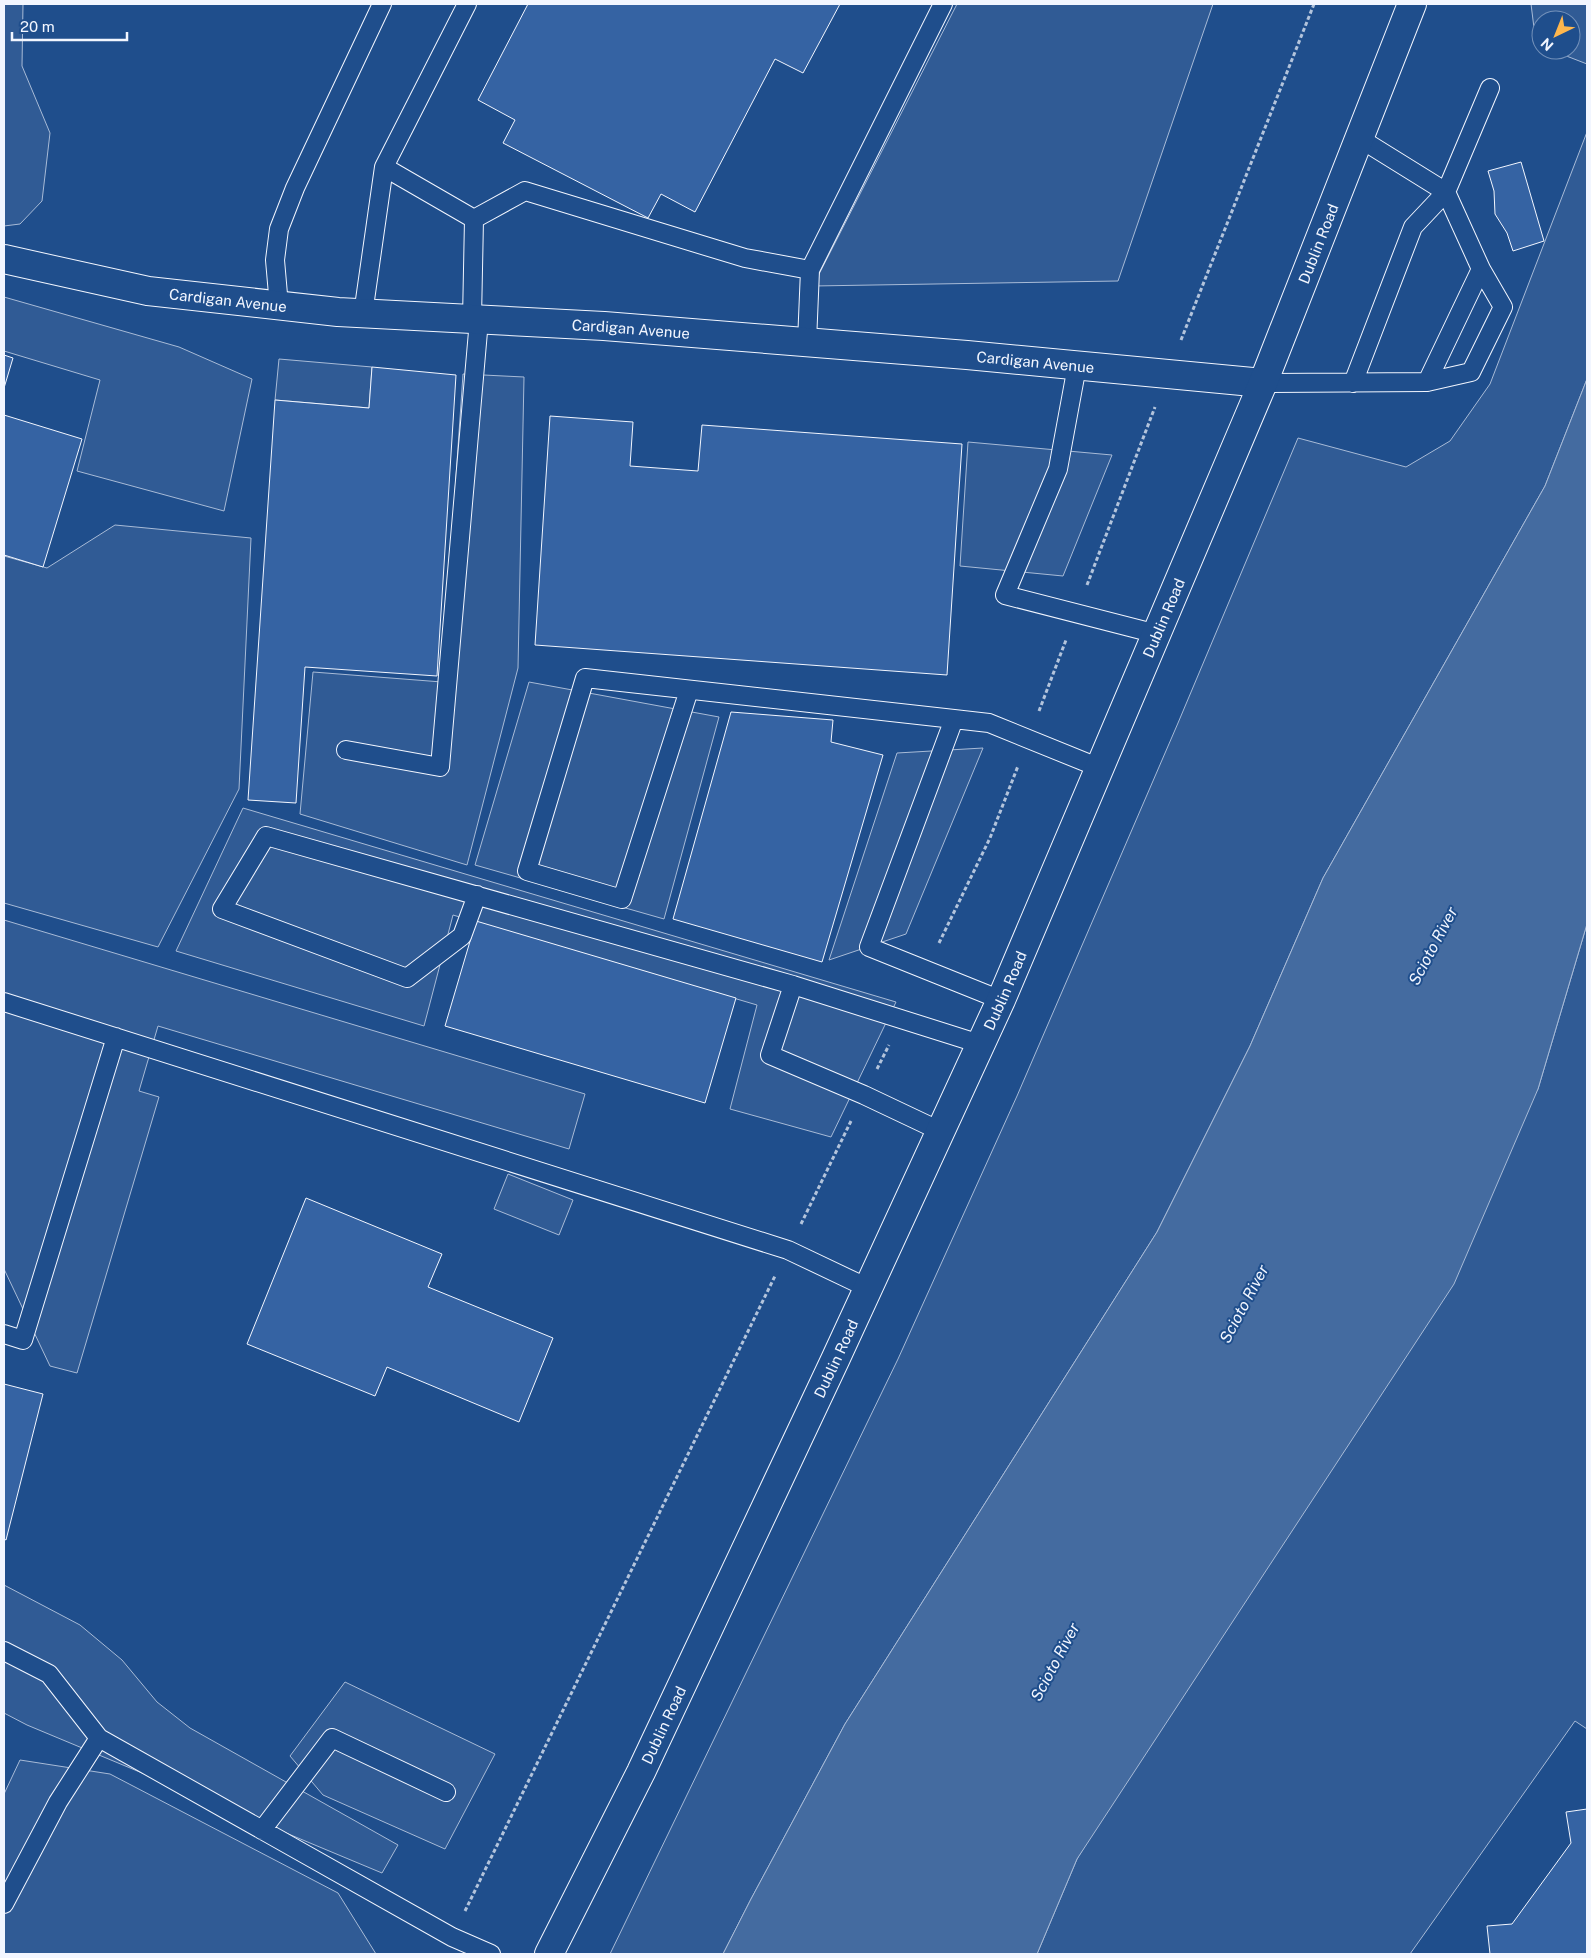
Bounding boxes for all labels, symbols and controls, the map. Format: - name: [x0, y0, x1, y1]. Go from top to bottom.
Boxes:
- scale bar: [12, 10, 128, 42]
- north arrow: [1531, 10, 1581, 60]
- text: 20 m: [20, 18, 55, 35]
- text: N: [1538, 35, 1557, 54]
- street label: Dublin Road: [1295, 201, 1341, 286]
- street label: Cardigan Avenue: [168, 285, 288, 315]
- street label: Cardigan Avenue: [571, 316, 691, 341]
- street label: Cardigan Avenue: [976, 347, 1095, 376]
- street label: Dublin Road: [1139, 576, 1188, 660]
- water label: Scioto River: [1404, 903, 1462, 988]
- street label: Dublin Road: [980, 948, 1029, 1033]
- water label: Scioto River: [1215, 1261, 1273, 1346]
- street label: Dublin Road: [810, 1317, 861, 1400]
- water label: Scioto River: [1026, 1619, 1084, 1704]
- street label: Dublin Road: [638, 1683, 689, 1767]

